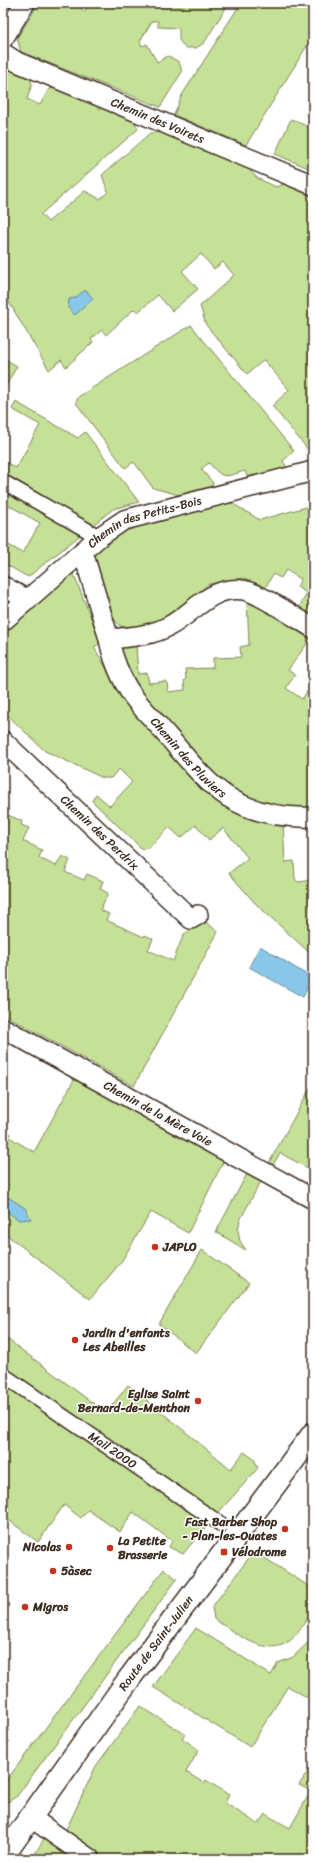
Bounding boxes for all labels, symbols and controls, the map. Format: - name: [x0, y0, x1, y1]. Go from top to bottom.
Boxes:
- street label: Chemin des Voirets: [107, 91, 209, 150]
- street label: Chemin des Petits-Bois: [82, 489, 204, 554]
- street label: Chemin des Pluviers: [145, 712, 231, 804]
- street label: Chemin des Perdrix: [55, 789, 145, 876]
- street label: Chemin de la Mère Voie: [99, 1074, 217, 1153]
- place label: JAPLO: [162, 1236, 197, 1258]
- marker: JAPLO: [150, 1242, 160, 1252]
- place label: Jardin d'enfants Les Abeilles: [82, 1322, 171, 1358]
- marker: Jardin d'enfants Les Abeilles: [70, 1335, 80, 1345]
- place label: Eglise Saint Bernard-de-Menthon: [78, 1383, 191, 1419]
- marker: Eglise Saint Bernard-de-Menthon: [193, 1396, 203, 1406]
- street label: Mail 2000: [84, 1425, 142, 1475]
- place label: Fast Barber Shop - Plan-les-Ouates: [182, 1511, 278, 1547]
- marker: Fast Barber Shop - Plan-les-Ouates: [280, 1524, 290, 1534]
- place label: La Petite Brasserie: [118, 1530, 168, 1566]
- place label: Nicolas: [22, 1536, 62, 1558]
- place label: Vélodrome: [232, 1541, 286, 1563]
- marker: Nicolas: [64, 1542, 74, 1552]
- marker: La Petite Brasserie: [105, 1543, 115, 1553]
- marker: Vélodrome: [219, 1547, 229, 1557]
- place label: 5àsec: [61, 1560, 92, 1582]
- marker: 5àsec: [48, 1566, 58, 1576]
- street label: Route de Saint-Julien: [113, 1590, 199, 1696]
- place label: Migros: [32, 1596, 69, 1618]
- marker: Migros: [20, 1602, 30, 1612]

